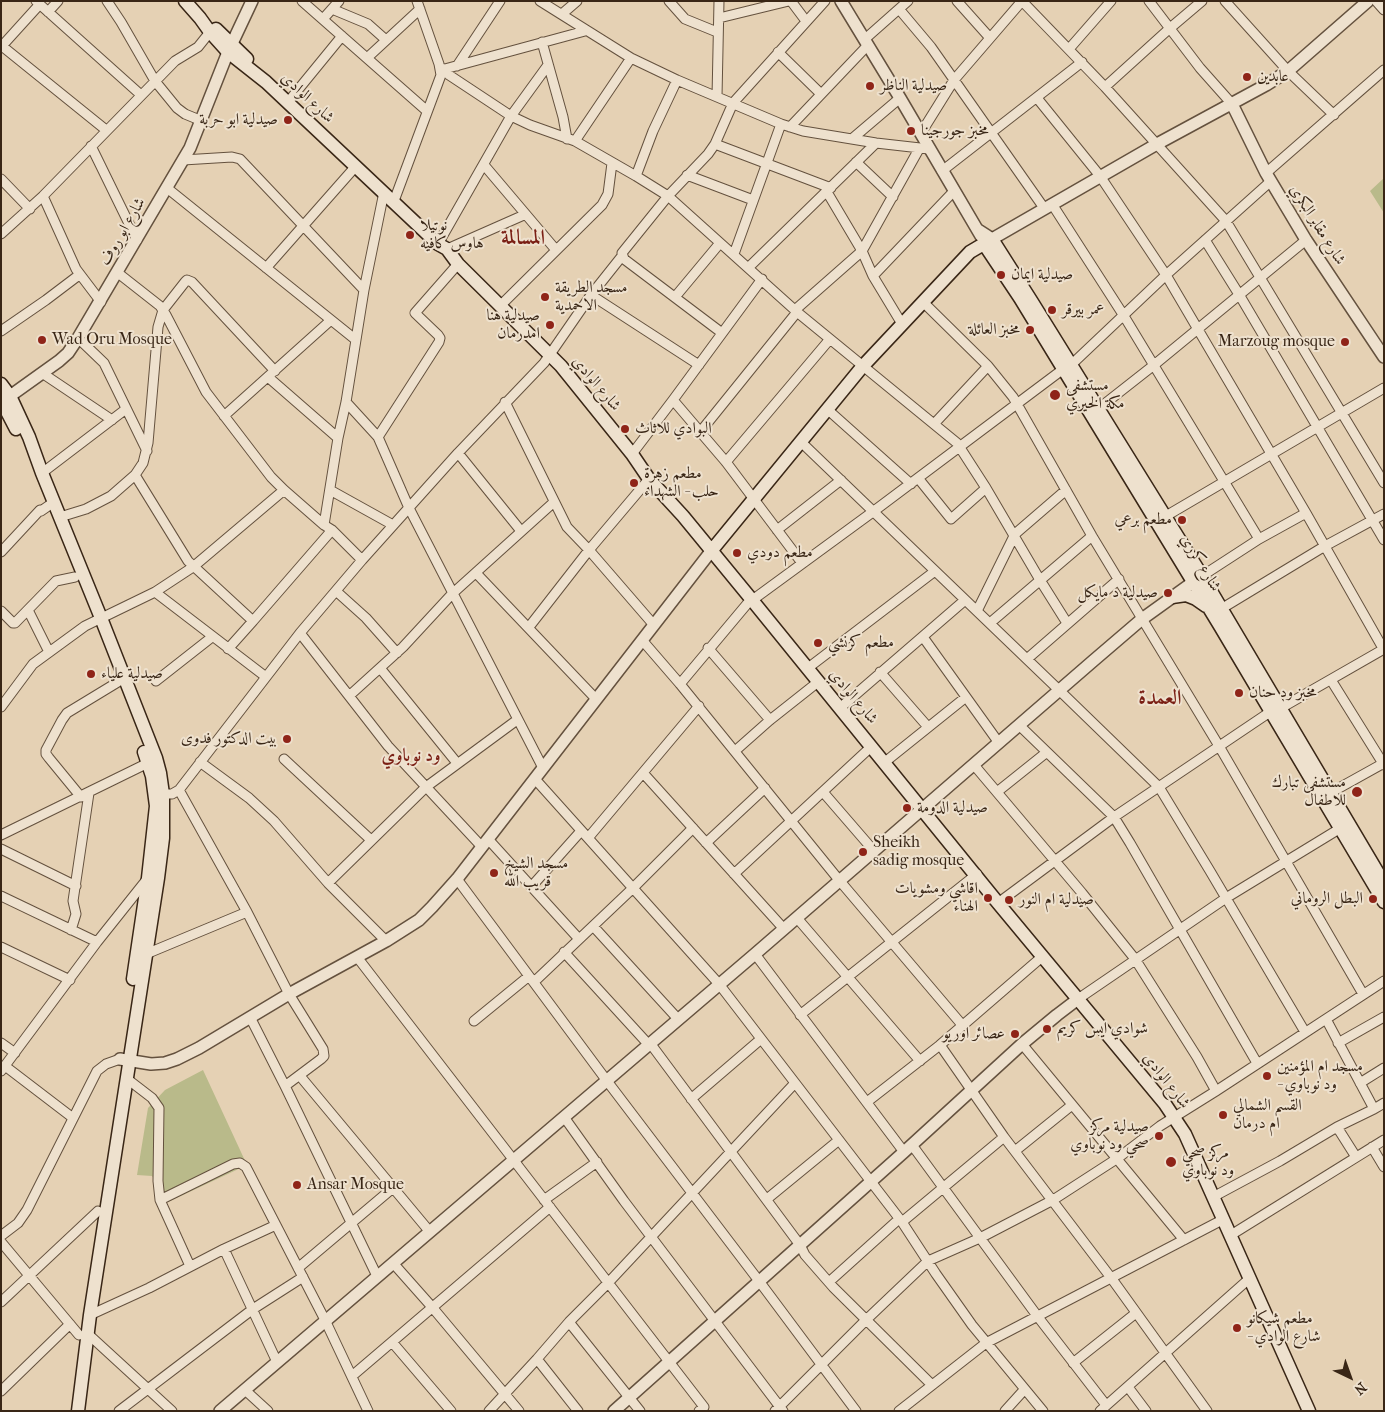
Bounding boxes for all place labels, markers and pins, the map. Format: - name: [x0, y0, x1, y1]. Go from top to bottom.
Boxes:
- place label: عابدين: [1257, 67, 1289, 87]
- marker: عابدين: [1241, 71, 1253, 83]
- place label: صيدلية الناظر: [880, 76, 947, 96]
- marker: صيدلية الناظر: [864, 80, 876, 92]
- place label: صيدلية ابو حربة: [199, 110, 278, 130]
- marker: صيدلية ابو حربة: [282, 114, 294, 126]
- place label: مخبز جورجينا: [921, 121, 989, 141]
- marker: مخبز جورجينا: [905, 125, 917, 137]
- place label: نوتيلا هاوس كافيه: [420, 216, 484, 254]
- marker: نوتيلا هاوس كافيه: [404, 229, 416, 241]
- place label: صيدلية ايمان: [1011, 265, 1073, 285]
- marker: صيدلية ايمان: [995, 269, 1007, 281]
- place label: مسجد الطريقة الاحمدية: [555, 278, 628, 316]
- marker: مسجد الطريقة الاحمدية: [539, 291, 551, 303]
- place label: عمر بيرقر: [1062, 300, 1104, 320]
- marker: عمر بيرقر: [1046, 304, 1058, 316]
- place label: صيدلية هنا امدرمان: [486, 306, 540, 344]
- marker: صيدلية هنا امدرمان: [544, 319, 556, 331]
- place label: مخبز العائلة: [968, 320, 1020, 340]
- marker: مخبز العائلة: [1024, 324, 1036, 336]
- place label: Wad Oru Mosque: [52, 330, 172, 350]
- place label: Marzoug mosque: [1218, 332, 1335, 352]
- marker: Wad Oru Mosque: [36, 334, 48, 346]
- marker: Marzoug mosque: [1339, 336, 1351, 348]
- place label: مستشفى مكة الخيري: [1066, 376, 1124, 414]
- marker: مستشفى مكة الخيري: [1048, 388, 1062, 402]
- place label: البوادي للاثاث: [635, 419, 712, 439]
- marker: البوادي للاثاث: [619, 423, 631, 435]
- place label: مطعم زهرة حلب - الشهداء: [644, 464, 719, 502]
- marker: مطعم زهرة حلب - الشهداء: [628, 477, 640, 489]
- place label: مطعم برعي: [1115, 510, 1172, 530]
- marker: مطعم برعي: [1176, 514, 1188, 526]
- place label: مطعم دودي: [747, 543, 813, 563]
- marker: مطعم دودي: [731, 547, 743, 559]
- place label: صيدلية د مايكل: [1078, 583, 1158, 603]
- marker: صيدلية د مايكل: [1162, 587, 1174, 599]
- place label: مطعم كرنشي: [828, 633, 894, 653]
- marker: مطعم كرنشي: [812, 637, 824, 649]
- place label: صيدلية علياء: [101, 664, 163, 684]
- marker: صيدلية علياء: [85, 668, 97, 680]
- place label: مخبز ود حنان: [1249, 683, 1317, 703]
- marker: مخبز ود حنان: [1233, 687, 1245, 699]
- place label: بيت الدكتور فدوى: [181, 729, 277, 749]
- marker: بيت الدكتور فدوى: [281, 733, 293, 745]
- place label: مستشفى تبارك للاطفال: [1271, 773, 1346, 811]
- marker: مستشفى تبارك للاطفال: [1350, 785, 1364, 799]
- place label: صيدلية الدومة: [917, 798, 988, 818]
- marker: صيدلية الدومة: [901, 802, 913, 814]
- place label: Sheikh sadig mosque: [873, 833, 964, 871]
- marker: Sheikh sadig mosque: [857, 846, 869, 858]
- place label: مسجد الشيخ قريب الله: [504, 854, 568, 892]
- marker: مسجد الشيخ قريب الله: [488, 867, 500, 879]
- place label: اقاشي ومشويات الهناء: [895, 879, 978, 917]
- place label: البطل الروماني: [1291, 889, 1363, 909]
- place label: صيدلية ام النور: [1019, 890, 1094, 910]
- marker: اقاشي ومشويات الهناء: [982, 892, 994, 904]
- marker: البطل الروماني: [1367, 893, 1379, 905]
- marker: صيدلية ام النور: [1003, 894, 1015, 906]
- place label: شوادي ايس كريم: [1057, 1019, 1148, 1039]
- marker: شوادي ايس كريم: [1041, 1023, 1053, 1035]
- place label: عصائر اوريو: [943, 1024, 1005, 1044]
- marker: عصائر اوريو: [1009, 1028, 1021, 1040]
- place label: مسجد ام المؤمنين - ود نوباوي: [1277, 1057, 1363, 1095]
- marker: مسجد ام المؤمنين - ود نوباوي: [1261, 1070, 1273, 1082]
- place label: القسم الشمالي ام درمان: [1233, 1096, 1302, 1134]
- marker: القسم الشمالي ام درمان: [1217, 1109, 1229, 1121]
- place label: صيدلية مركز صحي ود نوباوي: [1070, 1117, 1149, 1155]
- marker: صيدلية مركز صحي ود نوباوي: [1153, 1130, 1165, 1142]
- place label: مركز صحي ود نوباوي: [1182, 1143, 1234, 1181]
- marker: مركز صحي ود نوباوي: [1164, 1155, 1178, 1169]
- place label: Ansar Mosque: [307, 1175, 404, 1195]
- marker: Ansar Mosque: [291, 1179, 303, 1191]
- place label: مطعم شيكانو - شارع الوادي: [1247, 1309, 1320, 1347]
- marker: مطعم شيكانو - شارع الوادي: [1231, 1322, 1243, 1334]

